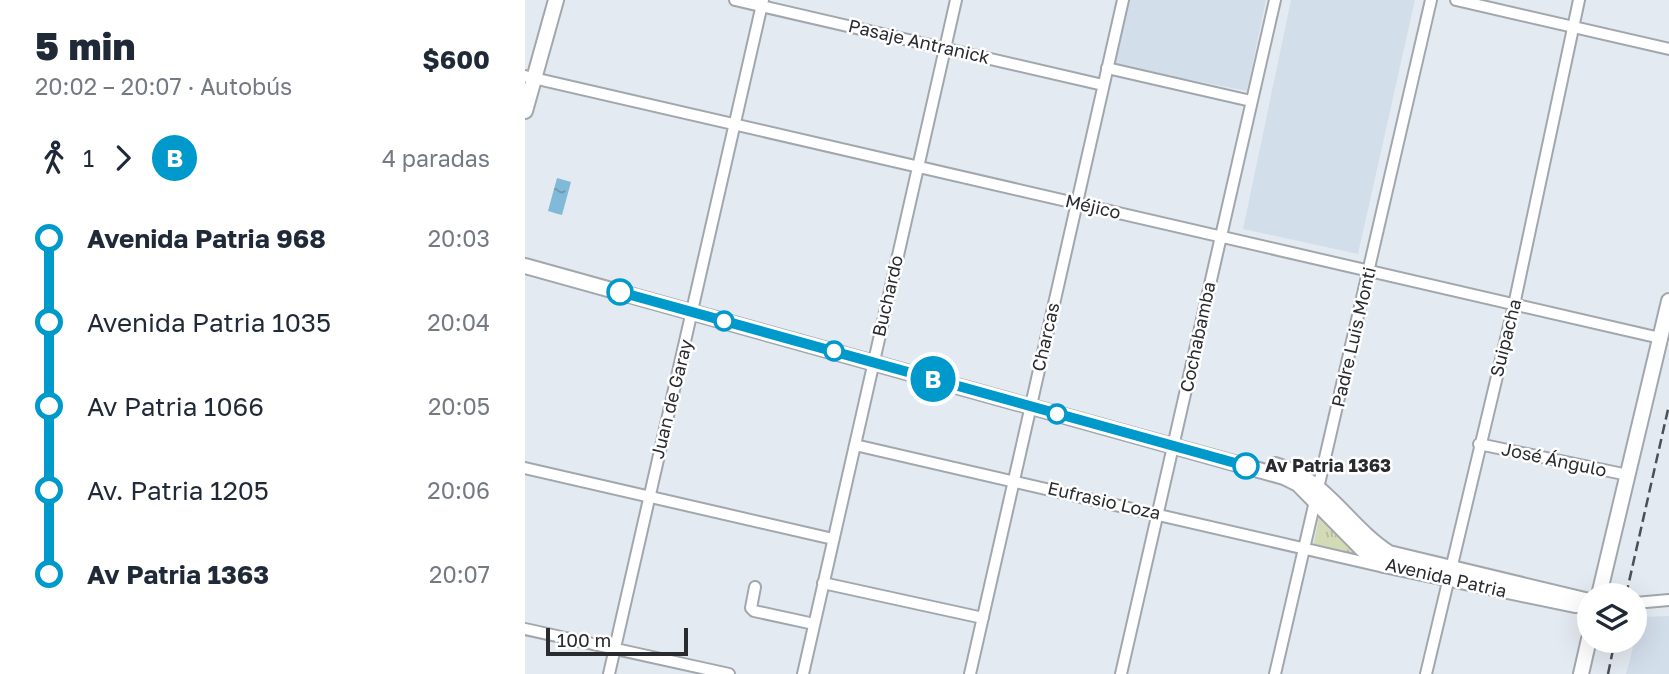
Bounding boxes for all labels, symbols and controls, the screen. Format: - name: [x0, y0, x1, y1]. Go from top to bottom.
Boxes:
- street label: Pasaje Antranick: [846, 14, 992, 68]
- text: 5 min: [35, 23, 135, 68]
- text: $600: [422, 44, 490, 75]
- text: 20:02 – 20:07 · Autobús: [35, 72, 292, 100]
- icon: walk: [35, 139, 73, 177]
- icon: forward: [104, 139, 142, 177]
- text: B: [166, 143, 183, 172]
- text: 1: [83, 144, 94, 172]
- text: 4 paradas: [382, 144, 490, 172]
- street label: Méjico: [1063, 189, 1123, 223]
- text: Avenida Patria 968: [87, 223, 326, 254]
- text: 20:03: [428, 224, 490, 252]
- street label: Buchardo: [867, 253, 907, 339]
- street label: Padre Luis Monti: [1326, 264, 1380, 409]
- unlabelled marker: [607, 279, 633, 305]
- street label: Cochabamba: [1175, 279, 1219, 394]
- street label: Suipacha: [1485, 297, 1525, 379]
- street label: Charcas: [1026, 300, 1064, 373]
- text: Avenida Patria 1035: [87, 307, 331, 338]
- text: 20:04: [427, 308, 490, 336]
- unlabelled marker: [714, 311, 734, 331]
- street label: Juan de Garay: [646, 337, 696, 461]
- unlabelled marker: [824, 341, 844, 361]
- line badge: B: [910, 356, 956, 402]
- text: B: [925, 364, 941, 393]
- text: Av Patria 1066: [87, 391, 264, 422]
- text: 20:05: [428, 392, 490, 420]
- unlabelled marker: [1047, 404, 1067, 424]
- street label: José Ángulo: [1500, 437, 1609, 481]
- marker: Av Patria 1363: [1233, 453, 1259, 479]
- place label: Av Patria 1363: [1265, 454, 1391, 476]
- text: Av. Patria 1205: [87, 475, 269, 506]
- text: 20:06: [427, 476, 490, 504]
- street label: Eufrasio Loza: [1046, 476, 1163, 524]
- street label: Avenida Patria: [1384, 552, 1509, 602]
- text: Av Patria 1363: [87, 559, 269, 590]
- text: 20:07: [429, 560, 490, 588]
- map controls: [1577, 583, 1647, 653]
- button: layers: [1577, 583, 1647, 653]
- scale bar: [546, 625, 688, 657]
- text: 100 m: [557, 628, 611, 651]

